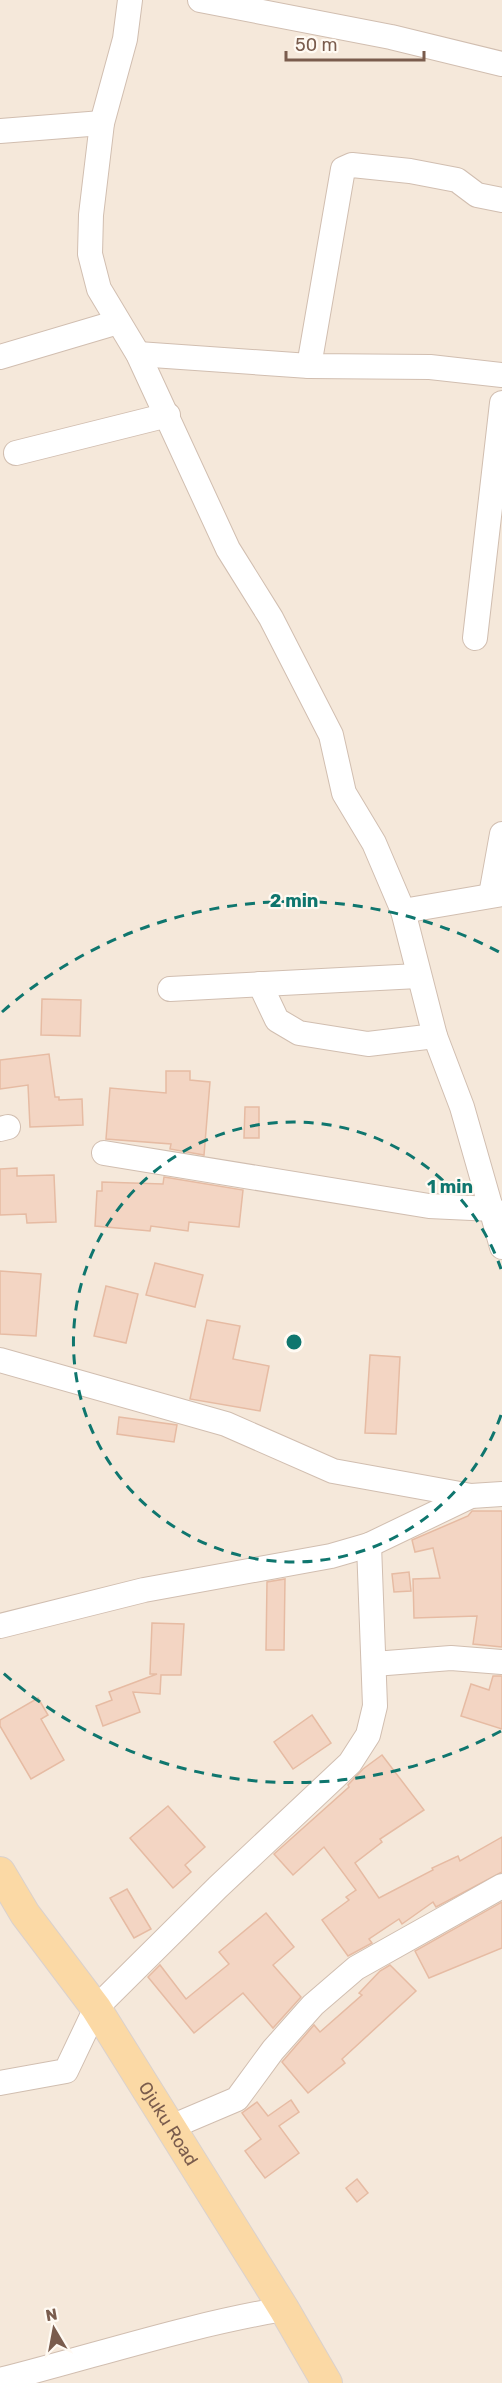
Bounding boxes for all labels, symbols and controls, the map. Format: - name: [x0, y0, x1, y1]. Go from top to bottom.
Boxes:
- scale bar: [286, 24, 424, 62]
- text: 50 m: [295, 34, 338, 56]
- text: 2 min: [270, 890, 318, 912]
- text: 1 min: [427, 1176, 473, 1198]
- centre of rings: [284, 1332, 304, 1352]
- street label: Ojuku Road: [134, 2078, 203, 2170]
- north arrow: [24, 2299, 84, 2359]
- text: N: [44, 2304, 59, 2325]

